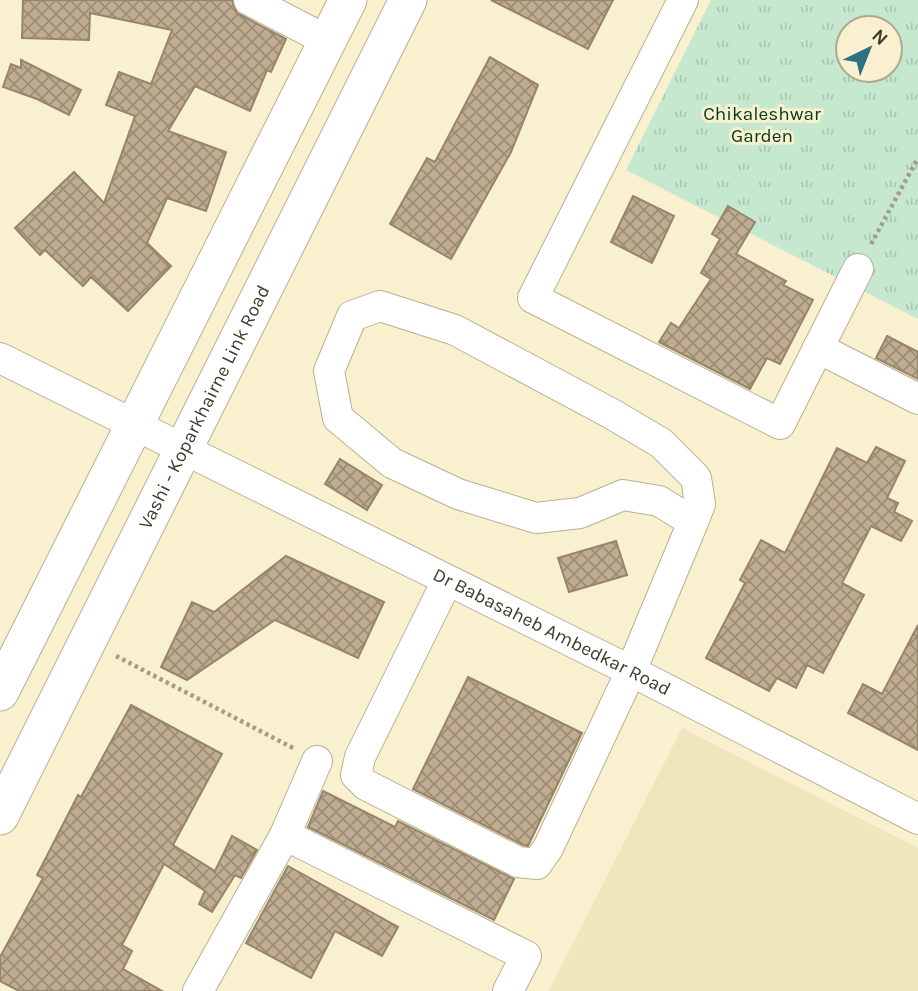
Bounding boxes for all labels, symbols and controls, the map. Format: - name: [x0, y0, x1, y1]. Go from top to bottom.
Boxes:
- north arrow: [834, 14, 904, 84]
- text: N: [867, 25, 892, 50]
- park label: Chikaleshwar Garden: [703, 103, 821, 147]
- street label: Vashi - Koparkhairne Link Road: [134, 282, 275, 533]
- street label: Dr Babasaheb Ambedkar Road: [429, 563, 674, 700]

